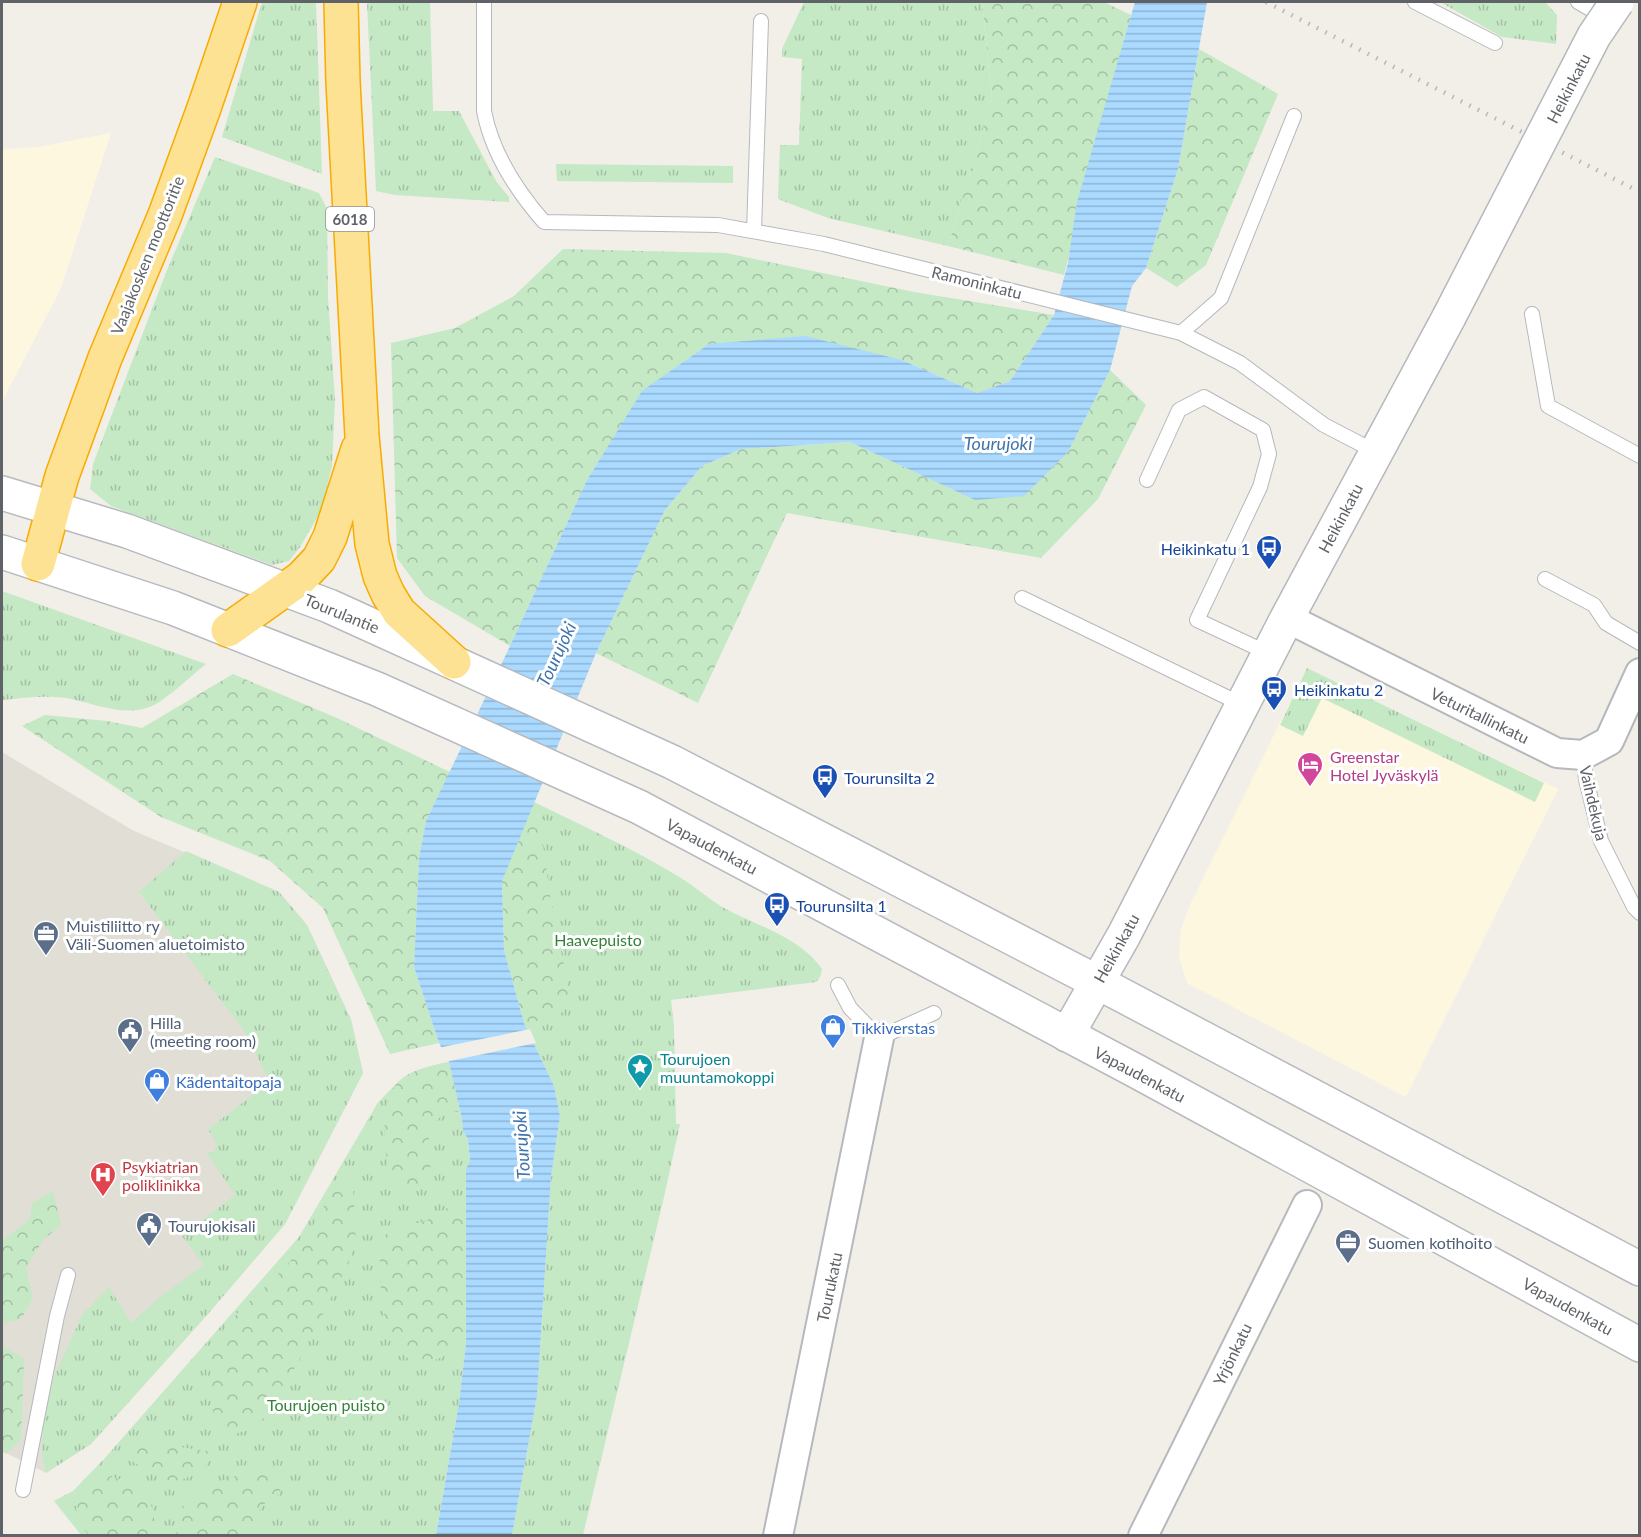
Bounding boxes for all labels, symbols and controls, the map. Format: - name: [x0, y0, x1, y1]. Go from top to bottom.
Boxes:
- street label: Heikinkatu: [1542, 50, 1594, 126]
- street label: Vaajakosken moottoritie: [106, 173, 188, 337]
- road number: 6018: [326, 207, 374, 231]
- street label: Ramoninkatu: [930, 262, 1024, 302]
- water label: Tourujoki: [964, 432, 1032, 454]
- street label: Heikinkatu: [1314, 480, 1366, 556]
- bus stop icon: Heikinkatu 1: [1254, 533, 1284, 571]
- place label: Heikinkatu 1: [1161, 539, 1250, 558]
- street label: Tourulantie: [302, 589, 382, 637]
- water label: Tourujoki: [532, 618, 580, 690]
- bus stop icon: Heikinkatu 2: [1259, 674, 1289, 712]
- place label: Heikinkatu 2: [1294, 680, 1383, 699]
- street label: Veturitallinkatu: [1428, 683, 1532, 747]
- place label: Greenstar Hotel Jyväskylä: [1330, 747, 1438, 784]
- hotel icon: Greenstar Hotel Jyväskylä: [1295, 750, 1325, 788]
- bus stop icon: Tourunsilta 2: [810, 762, 840, 800]
- street label: Vaihdekuja: [1576, 764, 1612, 842]
- place label: Tourunsilta 2: [844, 768, 935, 787]
- street label: Vapaudenkatu: [663, 814, 761, 878]
- bus stop icon: Tourunsilta 1: [762, 890, 792, 928]
- place label: Tourunsilta 1: [796, 896, 887, 915]
- street label: Heikinkatu: [1089, 910, 1143, 986]
- place label: Muistiliitto ry Väli-Suomen aluetoimisto: [66, 916, 245, 953]
- office icon: Muistiliitto ry Väli-Suomen aluetoimisto: [31, 919, 61, 957]
- park label: Haavepuisto: [554, 930, 642, 949]
- shop icon: Tikkiverstas: [818, 1012, 848, 1050]
- place label: Hilla (meeting room): [150, 1013, 256, 1050]
- public building icon: Hilla (meeting room): [115, 1016, 145, 1054]
- place label: Tikkiverstas: [852, 1018, 935, 1037]
- street label: Vapaudenkatu: [1091, 1042, 1189, 1106]
- place label: Tourujoen muuntamokoppi: [660, 1049, 774, 1086]
- place icon: Tourujoen muuntamokoppi: [625, 1052, 655, 1090]
- shop icon: Kädentaitopaja: [142, 1066, 172, 1104]
- place label: Kädentaitopaja: [176, 1072, 282, 1091]
- water label: Tourujoki: [508, 1110, 534, 1180]
- place label: Psykiatrian poliklinikka: [122, 1157, 200, 1194]
- hospital icon: Psykiatrian poliklinikka: [88, 1160, 118, 1198]
- public building icon: Tourujokisali: [134, 1210, 164, 1248]
- place label: Tourujokisali: [168, 1216, 256, 1235]
- office icon: Suomen kotihoito: [1333, 1227, 1363, 1265]
- place label: Suomen kotihoito: [1368, 1233, 1492, 1252]
- street label: Tourukatu: [812, 1250, 846, 1324]
- street label: Vapaudenkatu: [1519, 1273, 1617, 1339]
- street label: Yrjönkatu: [1209, 1320, 1255, 1388]
- park label: Tourujoen puisto: [267, 1395, 385, 1414]

